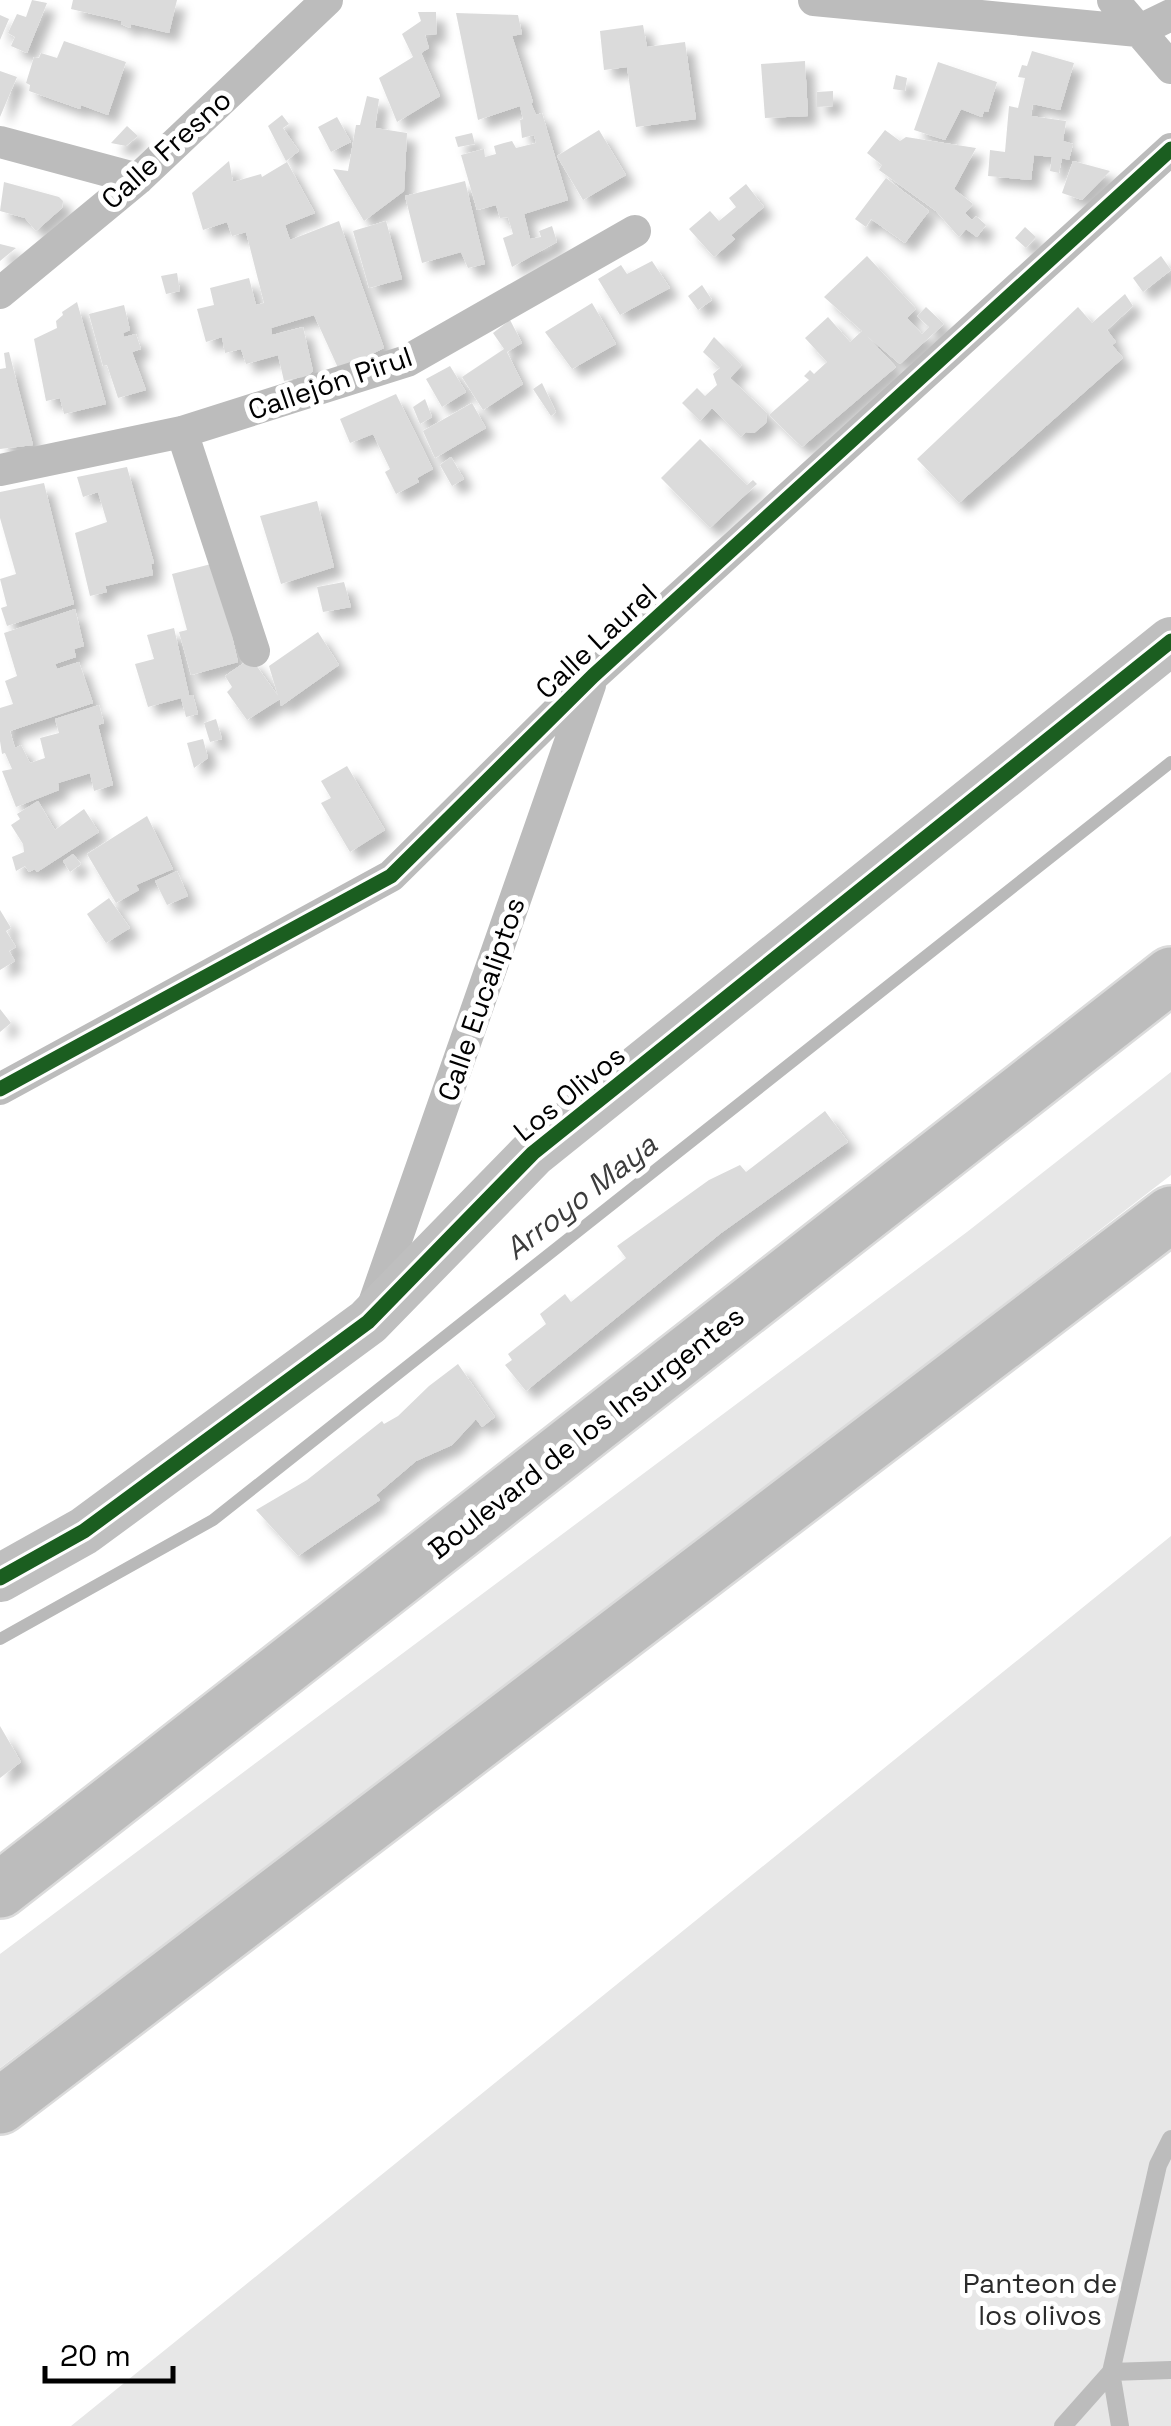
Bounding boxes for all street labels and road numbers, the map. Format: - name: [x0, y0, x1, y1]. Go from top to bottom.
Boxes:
- street label: Calle Fresno: [94, 81, 238, 217]
- street label: Callejón Pirul: [243, 338, 417, 428]
- street label: Calle Laurel: [528, 576, 664, 706]
- street label: Calle Eucaliptos: [429, 892, 533, 1106]
- street label: Los Olivos: [506, 1037, 632, 1149]
- street label: Boulevard de los Insurgentes: [421, 1298, 751, 1566]

